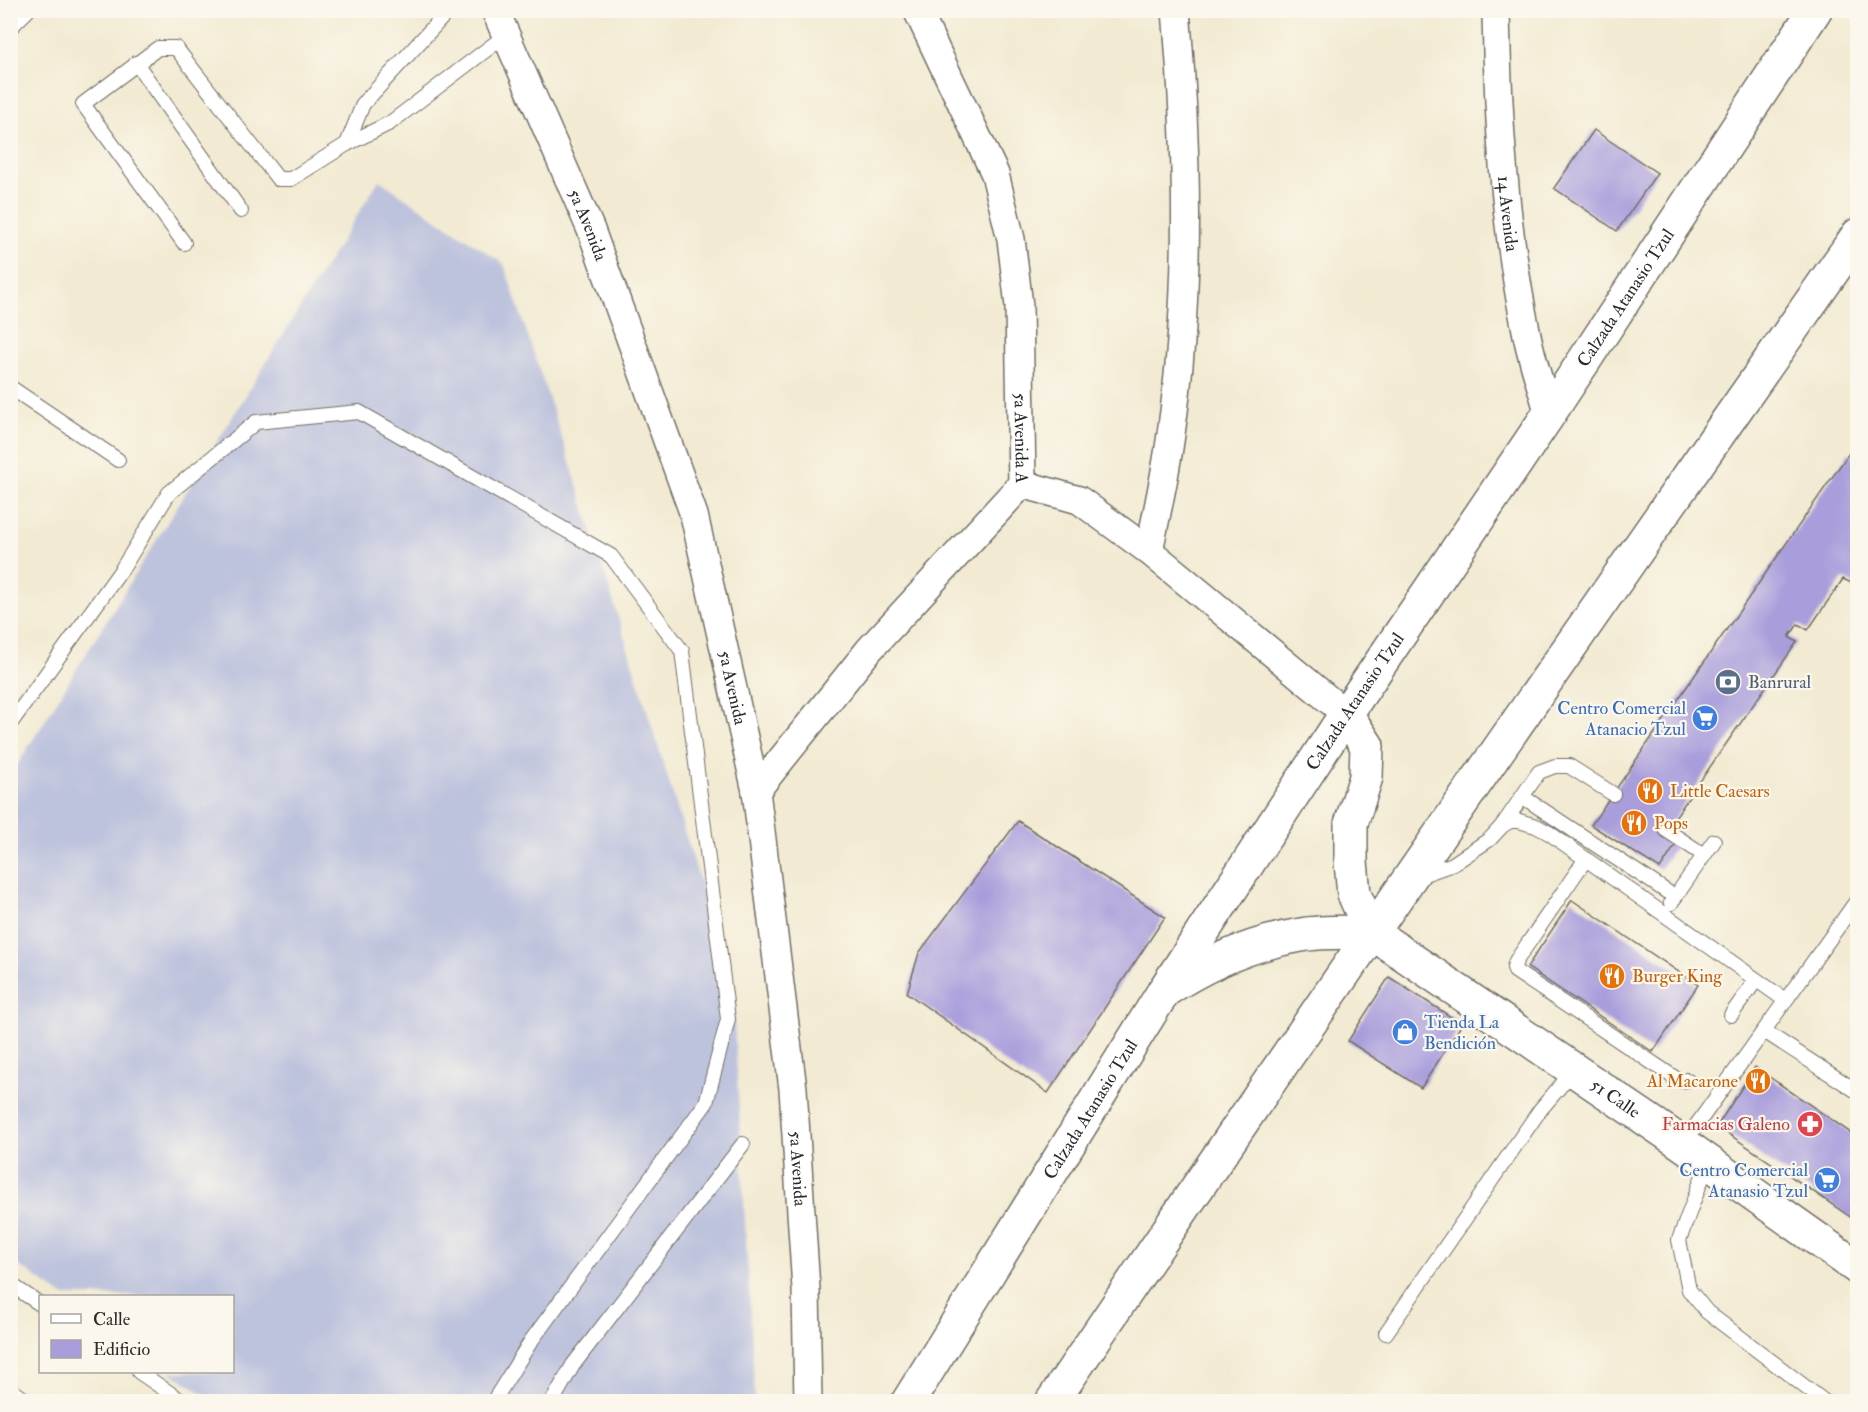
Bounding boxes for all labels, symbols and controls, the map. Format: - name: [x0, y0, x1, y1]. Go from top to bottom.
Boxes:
- street label: 14 Avenida: [1492, 175, 1523, 254]
- street label: 5a Avenida: [562, 185, 612, 264]
- street label: Calzada Atanasio Tzul: [1572, 224, 1680, 372]
- street label: 5a Avenida A: [1008, 392, 1033, 484]
- street label: Calzada Atanasio Tzul: [1301, 628, 1410, 775]
- street label: 5a Avenida: [713, 648, 752, 728]
- bank icon: Banrural: [1713, 667, 1743, 697]
- place label: Banrural: [1748, 671, 1812, 694]
- place label: Centro Comercial Atanacio Tzul: [1557, 697, 1686, 741]
- supermarket icon: Centro Comercial Atanacio Tzul: [1690, 703, 1720, 733]
- restaurant icon: Little Caesars: [1635, 776, 1665, 806]
- place label: Little Caesars: [1670, 780, 1770, 803]
- restaurant icon: Pops: [1619, 808, 1649, 838]
- place label: Pops: [1654, 812, 1688, 835]
- restaurant icon: Burger King: [1597, 961, 1627, 991]
- place label: Burger King: [1632, 965, 1723, 988]
- place label: Tienda La Bendición: [1424, 1011, 1500, 1055]
- shop icon: Tienda La Bendición: [1390, 1017, 1420, 1047]
- street label: Calzada Atanasio Tzul: [1038, 1035, 1143, 1184]
- restaurant icon: Al Macarone: [1743, 1066, 1773, 1096]
- place label: Al Macarone: [1646, 1070, 1738, 1093]
- street label: 51 Calle: [1586, 1073, 1645, 1124]
- pharmacy icon: Farmacias Galeno: [1795, 1109, 1825, 1139]
- place label: Farmacias Galeno: [1662, 1113, 1790, 1136]
- street label: 5a Avenida: [784, 1130, 812, 1208]
- place label: Centro Comercial Atanasio Tzul: [1679, 1159, 1808, 1203]
- supermarket icon: Centro Comercial Atanasio Tzul: [1812, 1165, 1842, 1195]
- legend: [39, 1295, 234, 1373]
- text: Calle: [93, 1308, 131, 1331]
- text: Edificio: [93, 1338, 150, 1361]

